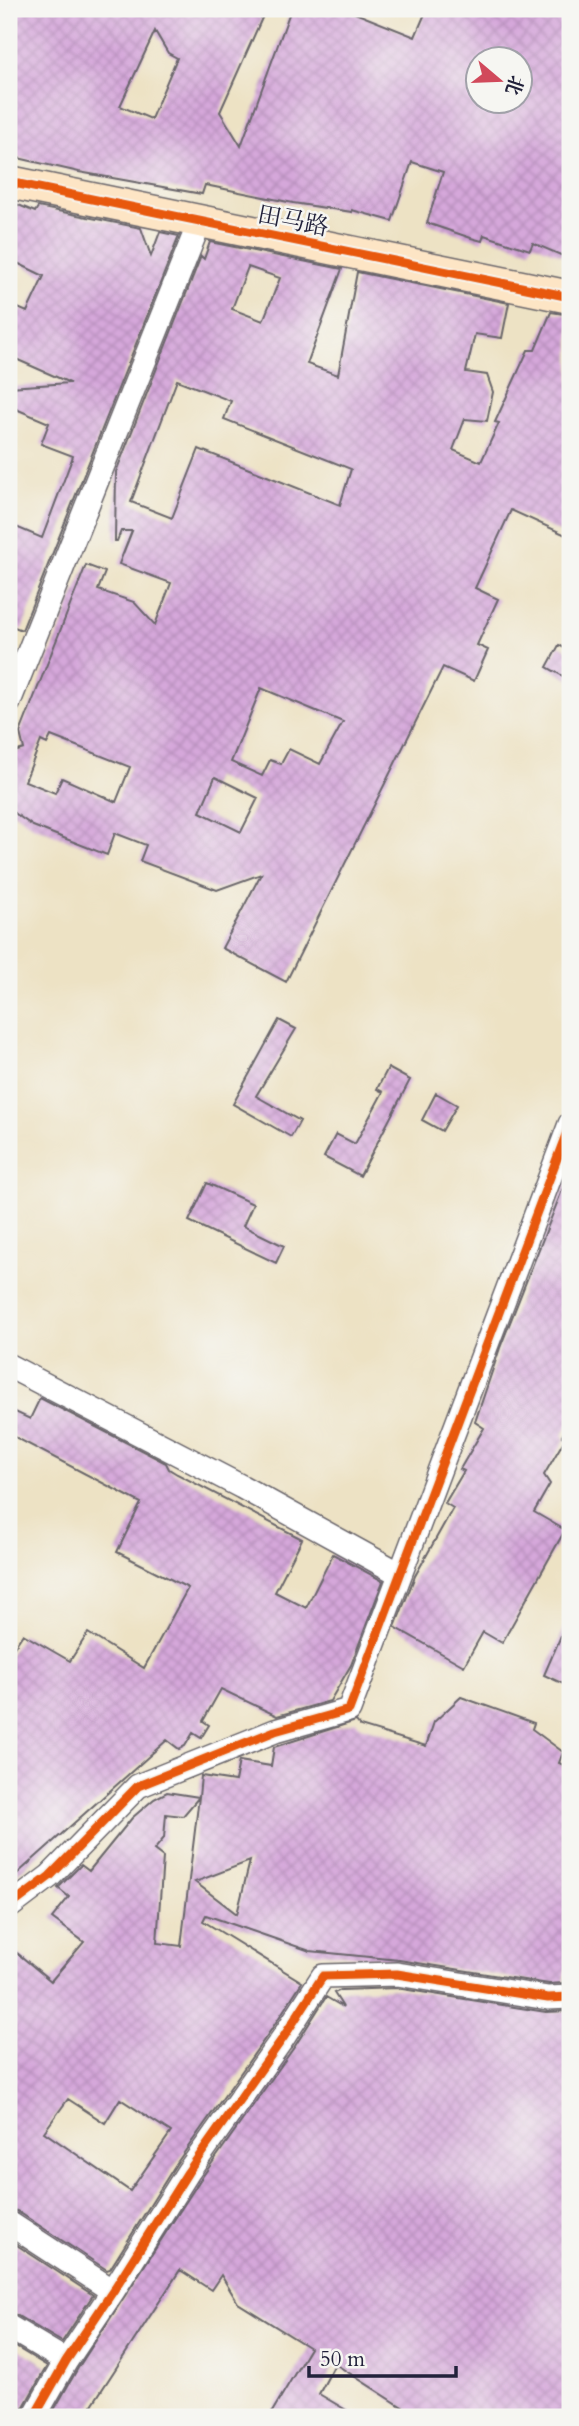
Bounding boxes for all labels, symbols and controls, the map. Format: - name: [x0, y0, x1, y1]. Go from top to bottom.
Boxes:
- north arrow: [463, 46, 534, 116]
- text: 北: [499, 72, 530, 98]
- street label: 田马路: [255, 198, 331, 244]
- scale bar: [309, 2335, 456, 2379]
- text: 50 m: [320, 2345, 365, 2374]

